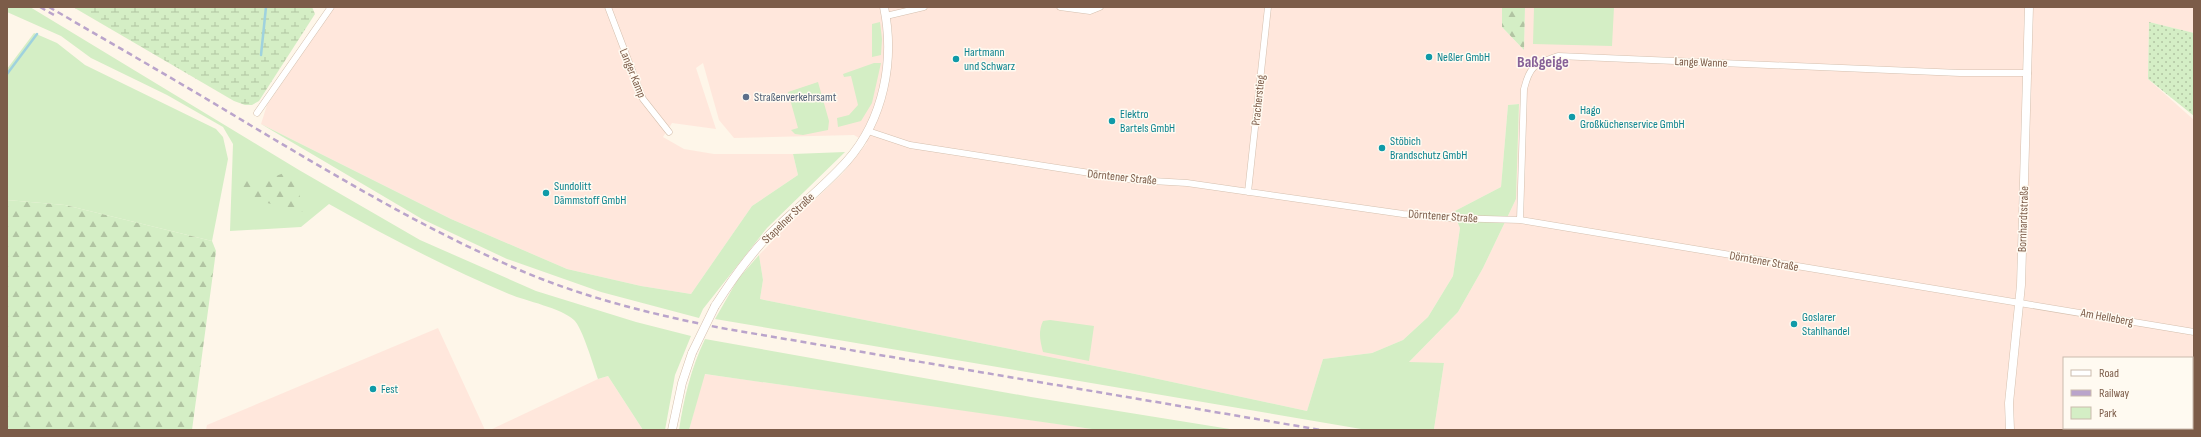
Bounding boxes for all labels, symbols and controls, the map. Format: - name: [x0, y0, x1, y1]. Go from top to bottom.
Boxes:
- place label: Hartmann und Schwarz: [964, 45, 1016, 74]
- street label: Langer Kamp: [616, 46, 649, 100]
- place label: Neßler GmbH: [1437, 50, 1490, 65]
- marker: Neßler GmbH: [1424, 52, 1434, 62]
- district label: Baßgeige: [1517, 53, 1569, 72]
- marker: Hartmann und Schwarz: [951, 54, 961, 64]
- street label: Lange Wanne: [1674, 54, 1728, 71]
- street label: Pracherstieg: [1248, 74, 1269, 126]
- place label: Straßenverkehrsamt: [754, 90, 837, 105]
- marker: Straßenverkehrsamt: [741, 92, 751, 102]
- place label: Hago Großküchenservice GmbH: [1580, 103, 1685, 132]
- place label: Elektro Bartels GmbH: [1120, 107, 1175, 136]
- marker: Hago Großküchenservice GmbH: [1567, 112, 1577, 122]
- marker: Elektro Bartels GmbH: [1107, 116, 1117, 126]
- place label: Stöbich Brandschutz GmbH: [1390, 134, 1467, 163]
- marker: Stöbich Brandschutz GmbH: [1377, 143, 1387, 153]
- street label: Dörntener Straße: [1086, 166, 1158, 189]
- place label: Sundolitt Dämmstoff GmbH: [554, 179, 626, 208]
- street label: Bornhardtstraße: [2015, 186, 2032, 252]
- marker: Sundolitt Dämmstoff GmbH: [541, 188, 551, 198]
- street label: Stapelner Straße: [759, 189, 818, 247]
- street label: Dörntener Straße: [1408, 207, 1478, 226]
- street label: Dörntener Straße: [1728, 248, 1800, 275]
- street label: Am Helleberg: [2079, 305, 2134, 330]
- place label: Goslarer Stahlhandel: [1802, 310, 1850, 339]
- marker: Goslarer Stahlhandel: [1789, 319, 1799, 329]
- legend: [2063, 357, 2193, 429]
- text: Road: [2099, 366, 2119, 381]
- place label: Fest: [381, 382, 399, 397]
- marker: Fest: [368, 384, 378, 394]
- text: Railway: [2099, 386, 2130, 401]
- text: Park: [2099, 406, 2117, 421]

